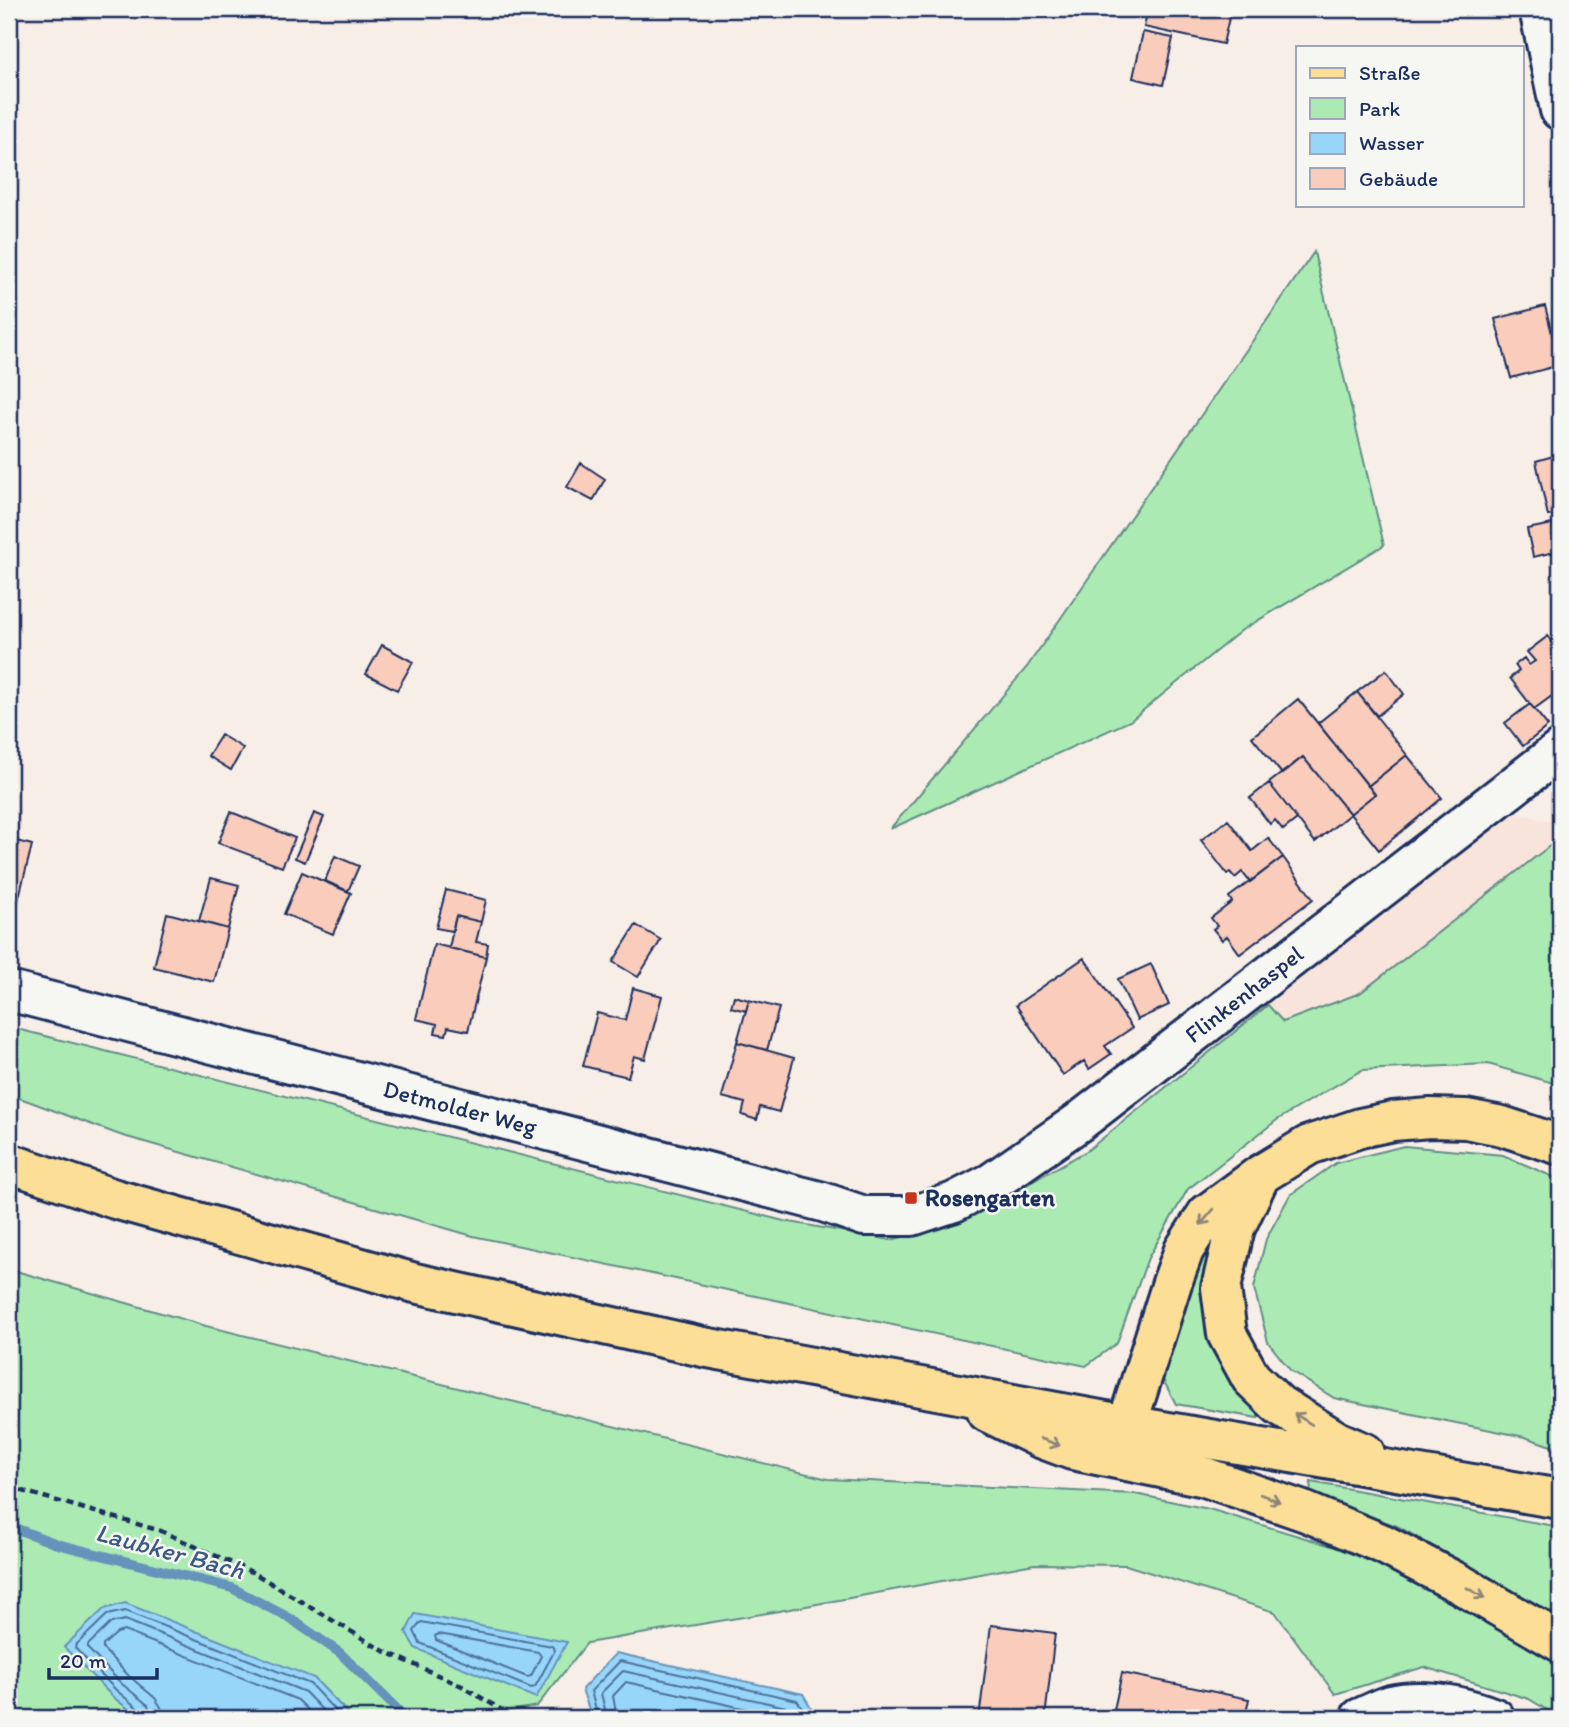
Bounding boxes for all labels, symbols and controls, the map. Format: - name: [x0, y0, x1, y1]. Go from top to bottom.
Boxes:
- legend: [1296, 46, 1524, 206]
- text: Straße: [1359, 60, 1420, 85]
- text: Park: [1359, 96, 1401, 121]
- text: Wasser: [1359, 130, 1425, 155]
- text: Gebäude: [1359, 166, 1438, 191]
- street label: Flinkenhaspel: [1179, 939, 1309, 1049]
- street label: Detmolder Weg: [380, 1074, 541, 1141]
- place label: Rosengarten: [925, 1183, 1055, 1213]
- marker: Rosengarten: [903, 1190, 919, 1206]
- one-way arrow: [1199, 1208, 1215, 1226]
- one-way arrow: [1293, 1412, 1313, 1426]
- one-way arrow: [1039, 1436, 1061, 1449]
- one-way arrow: [1259, 1493, 1281, 1505]
- water label: Laubker Bach: [92, 1516, 248, 1586]
- one-way arrow: [1466, 1586, 1486, 1600]
- scale bar: [49, 1636, 158, 1680]
- text: 20 m: [60, 1648, 107, 1673]

